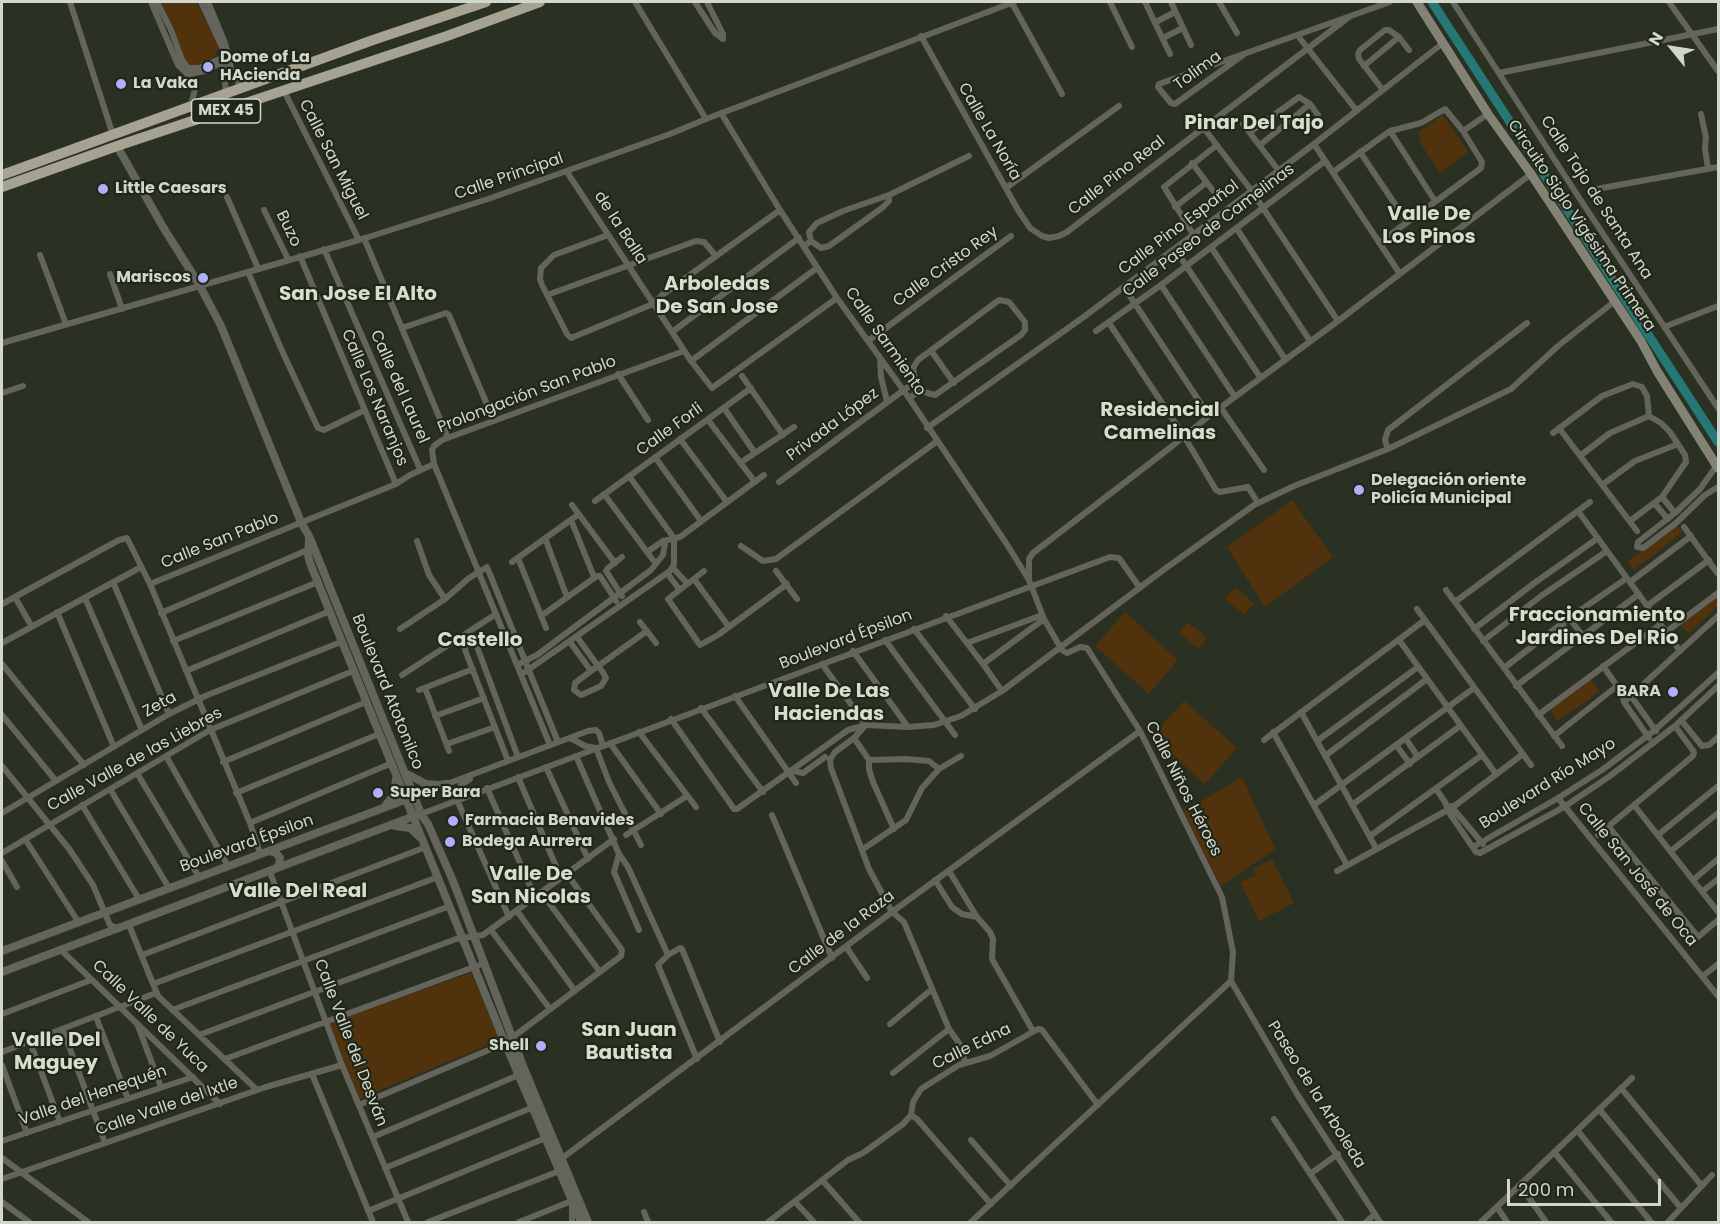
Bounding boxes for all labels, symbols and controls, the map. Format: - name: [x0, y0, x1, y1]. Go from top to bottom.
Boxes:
- north arrow: [1642, 18, 1702, 78]
- text: N: [1643, 28, 1669, 50]
- street label: Tolima: [1170, 47, 1226, 95]
- place label: Dome of La HAcienda: [220, 48, 310, 86]
- marker: Dome of La HAcienda: [201, 60, 215, 74]
- place label: La Vaka: [133, 74, 198, 94]
- marker: La Vaka: [114, 77, 128, 91]
- street label: Calle La Noría: [953, 80, 1025, 184]
- street label: Calle San Miguel: [294, 97, 372, 223]
- road number: MEX 45: [192, 99, 260, 123]
- district label: Pinar Del Tajo: [1184, 112, 1324, 136]
- street label: Calle Tajo de Santa Ana: [1536, 113, 1656, 283]
- street label: Circuito Siglo Vigésima Primera: [1503, 117, 1659, 335]
- street label: Calle Pino Real: [1065, 132, 1169, 220]
- street label: Calle Principal: [452, 149, 566, 205]
- street label: Calle Paseo de Camelinas: [1119, 160, 1299, 302]
- street label: Calle Pino Español: [1115, 176, 1243, 280]
- place label: Little Caesars: [115, 179, 227, 199]
- marker: Little Caesars: [96, 182, 110, 196]
- street label: de la Balla: [589, 188, 651, 268]
- district label: Valle De Los Pinos: [1382, 203, 1476, 250]
- street label: Buzo: [271, 208, 305, 250]
- street label: Calle Cristo Rey: [890, 223, 1002, 311]
- place label: Mariscos: [116, 268, 191, 288]
- marker: Mariscos: [196, 271, 210, 285]
- district label: Arboledas De San Jose: [656, 273, 778, 320]
- district label: San Jose El Alto: [279, 283, 437, 307]
- street label: Calle Sarmiento: [840, 284, 930, 400]
- street label: Calle Los Naranjos: [337, 327, 411, 469]
- street label: Calle del Laurel: [365, 327, 433, 447]
- street label: Prolongación San Pablo: [435, 352, 619, 438]
- street label: Privada López: [783, 384, 883, 466]
- street label: Calle Forli: [633, 399, 707, 461]
- district label: Residencial Camelinas: [1100, 399, 1220, 446]
- place label: Delegación oriente Policía Municipal: [1371, 471, 1526, 509]
- marker: Delegación oriente Policía Municipal: [1352, 483, 1366, 497]
- street label: Calle San Pablo: [158, 509, 282, 573]
- district label: Fraccionamiento Jardines Del Rio: [1509, 604, 1685, 651]
- street label: Boulevard Épsilon: [777, 606, 915, 674]
- street label: Boulevard Atotonilco: [347, 611, 427, 773]
- district label: Castello: [438, 629, 522, 653]
- district label: Valle De Las Haciendas: [768, 680, 890, 727]
- place label: BARA: [1616, 682, 1661, 702]
- marker: BARA: [1666, 685, 1680, 699]
- street label: Zeta: [140, 688, 180, 722]
- street label: Calle Valle de las Liebres: [44, 704, 226, 816]
- street label: Calle Niños Héroes: [1141, 718, 1225, 860]
- street label: Boulevard Río Mayo: [1476, 734, 1620, 834]
- place label: Super Bara: [390, 783, 481, 803]
- marker: Super Bara: [371, 786, 385, 800]
- street label: Calle San José de Oca: [1573, 799, 1701, 951]
- street label: Boulevard Épsilon: [178, 811, 316, 877]
- place label: Farmacia Benavides: [465, 811, 634, 831]
- marker: Farmacia Benavides: [446, 814, 460, 828]
- place label: Bodega Aurrera: [462, 832, 592, 852]
- marker: Bodega Aurrera: [443, 835, 457, 849]
- district label: Valle De San Nicolas: [471, 863, 591, 910]
- district label: Valle Del Real: [229, 880, 367, 904]
- street label: Calle de la Raza: [785, 887, 899, 979]
- street label: Calle Valle de Yuca: [88, 957, 212, 1077]
- street label: Calle Valle del Desván: [309, 957, 391, 1129]
- street label: Paseo de la Arboleda: [1263, 1018, 1369, 1172]
- district label: San Juan Bautista: [581, 1019, 677, 1066]
- street label: Calle Edna: [929, 1020, 1015, 1074]
- district label: Valle Del Maguey: [11, 1029, 101, 1076]
- place label: Shell: [489, 1036, 529, 1056]
- marker: Shell: [534, 1039, 548, 1053]
- street label: Valle del Henequén: [17, 1062, 169, 1130]
- street label: Calle Valle del Ixtle: [93, 1074, 241, 1140]
- scale bar: [1510, 1167, 1664, 1205]
- text: 200 m: [1518, 1177, 1574, 1202]

